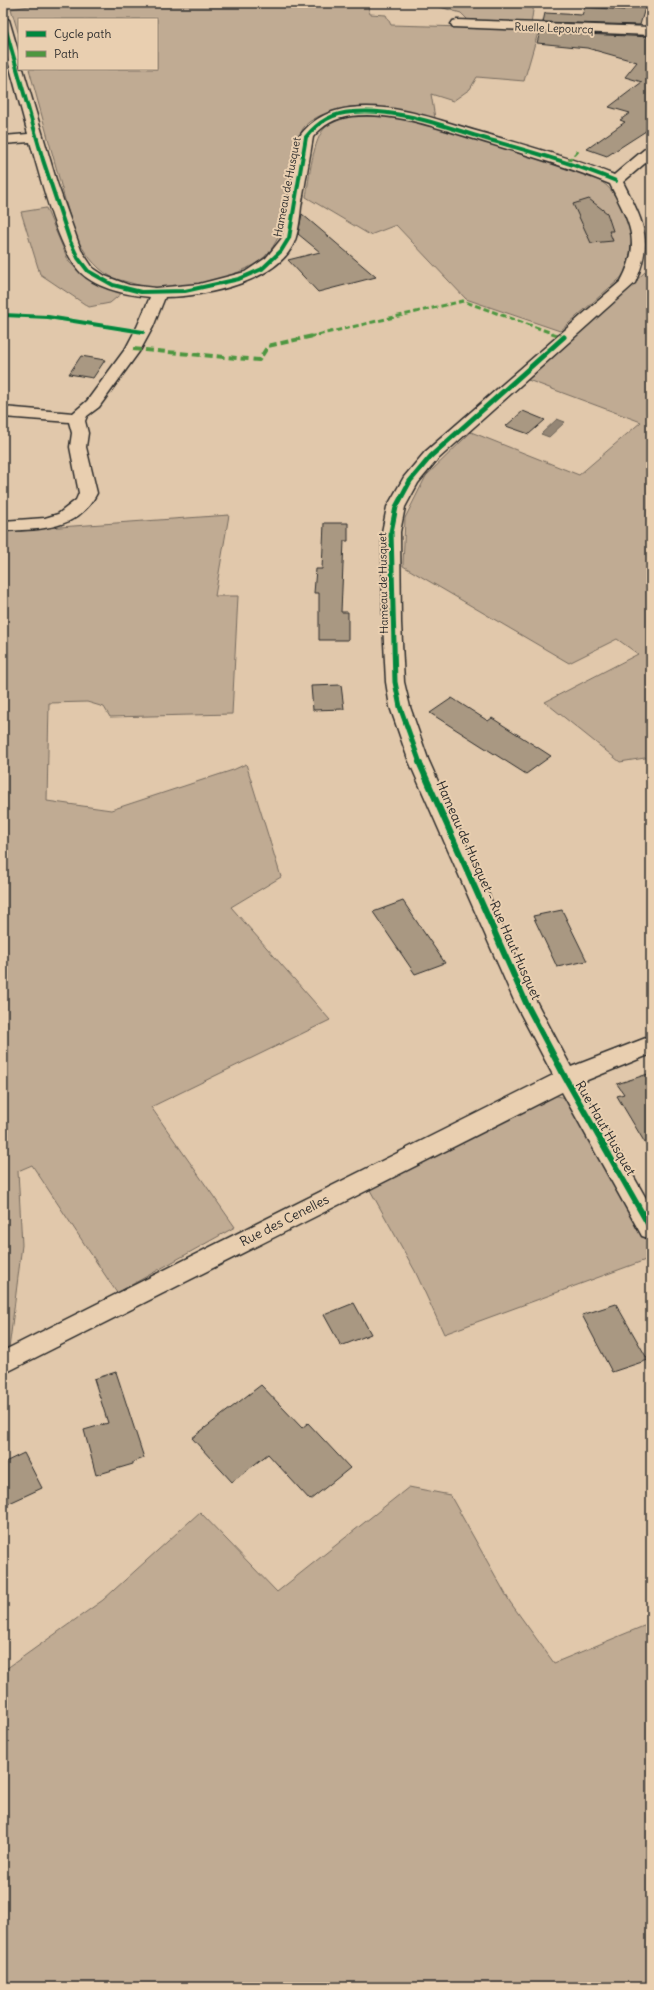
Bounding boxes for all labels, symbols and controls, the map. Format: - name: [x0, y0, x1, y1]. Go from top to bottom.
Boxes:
- legend: [18, 18, 158, 70]
- street label: Ruelle Lepourcq: [514, 20, 594, 36]
- text: Cycle path: [54, 26, 111, 41]
- text: Path: [54, 46, 79, 61]
- street label: Hameau de Husquet: [270, 136, 304, 238]
- street label: Hameau de Husquet: [375, 532, 391, 634]
- street label: Hameau de Husquet - Rue Haut Husquet: [432, 778, 545, 1003]
- street label: Rue Haut Husquet: [572, 1078, 640, 1179]
- street label: Rue des Cenelles: [237, 1191, 332, 1250]

